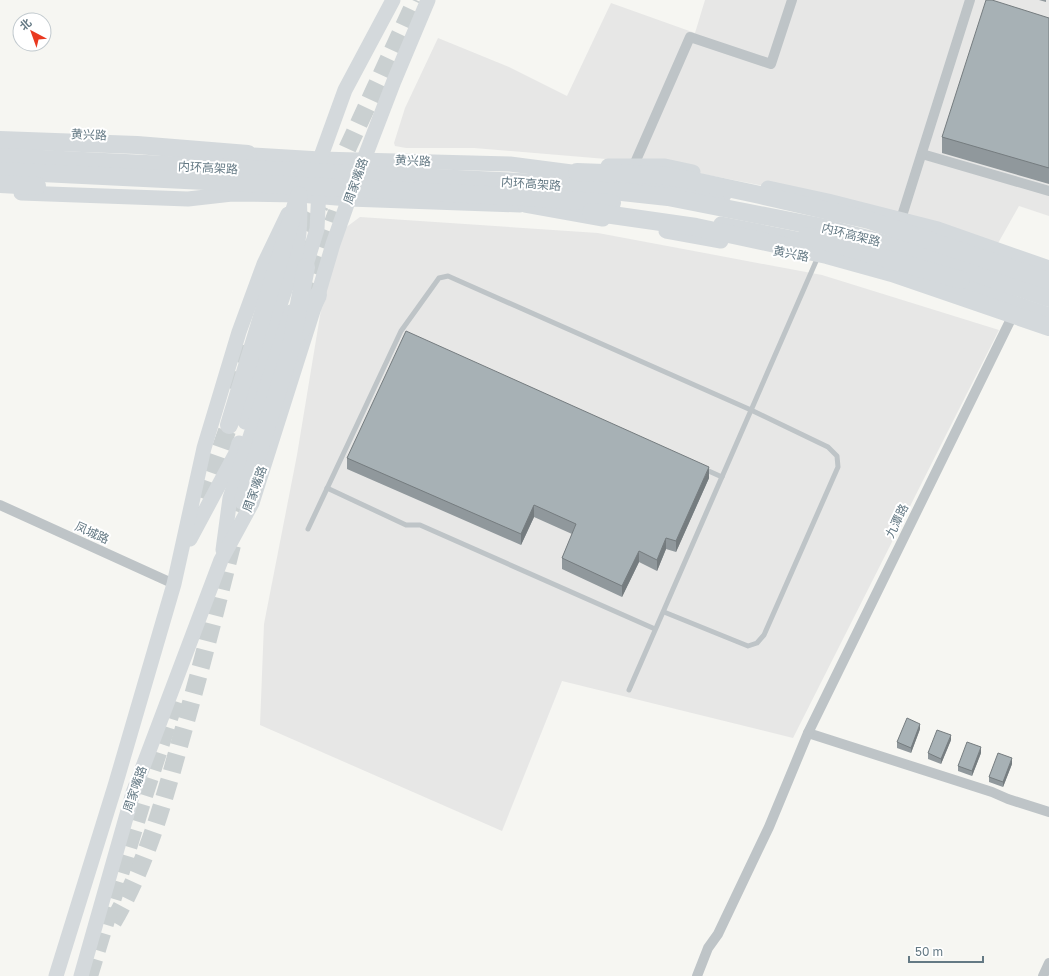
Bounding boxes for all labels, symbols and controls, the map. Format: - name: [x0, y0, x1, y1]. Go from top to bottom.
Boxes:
- north arrow: [12, 12, 52, 52]
- text: 北: [17, 16, 34, 33]
- street label: 黄兴路: [71, 126, 107, 143]
- street label: 黄兴路: [395, 152, 431, 169]
- street label: 周家嘴路: [340, 156, 371, 206]
- street label: 内环高架路: [178, 158, 238, 177]
- street label: 内环高架路: [501, 174, 561, 193]
- street label: 内环高架路: [820, 220, 882, 249]
- street label: 黄兴路: [772, 243, 810, 264]
- street label: 周家嘴路: [239, 464, 270, 514]
- street label: 九潭路: [882, 501, 911, 540]
- street label: 凤城路: [73, 518, 112, 547]
- street label: 周家嘴路: [120, 764, 149, 814]
- scale bar: [909, 938, 983, 964]
- text: 50 m: [915, 944, 943, 959]

